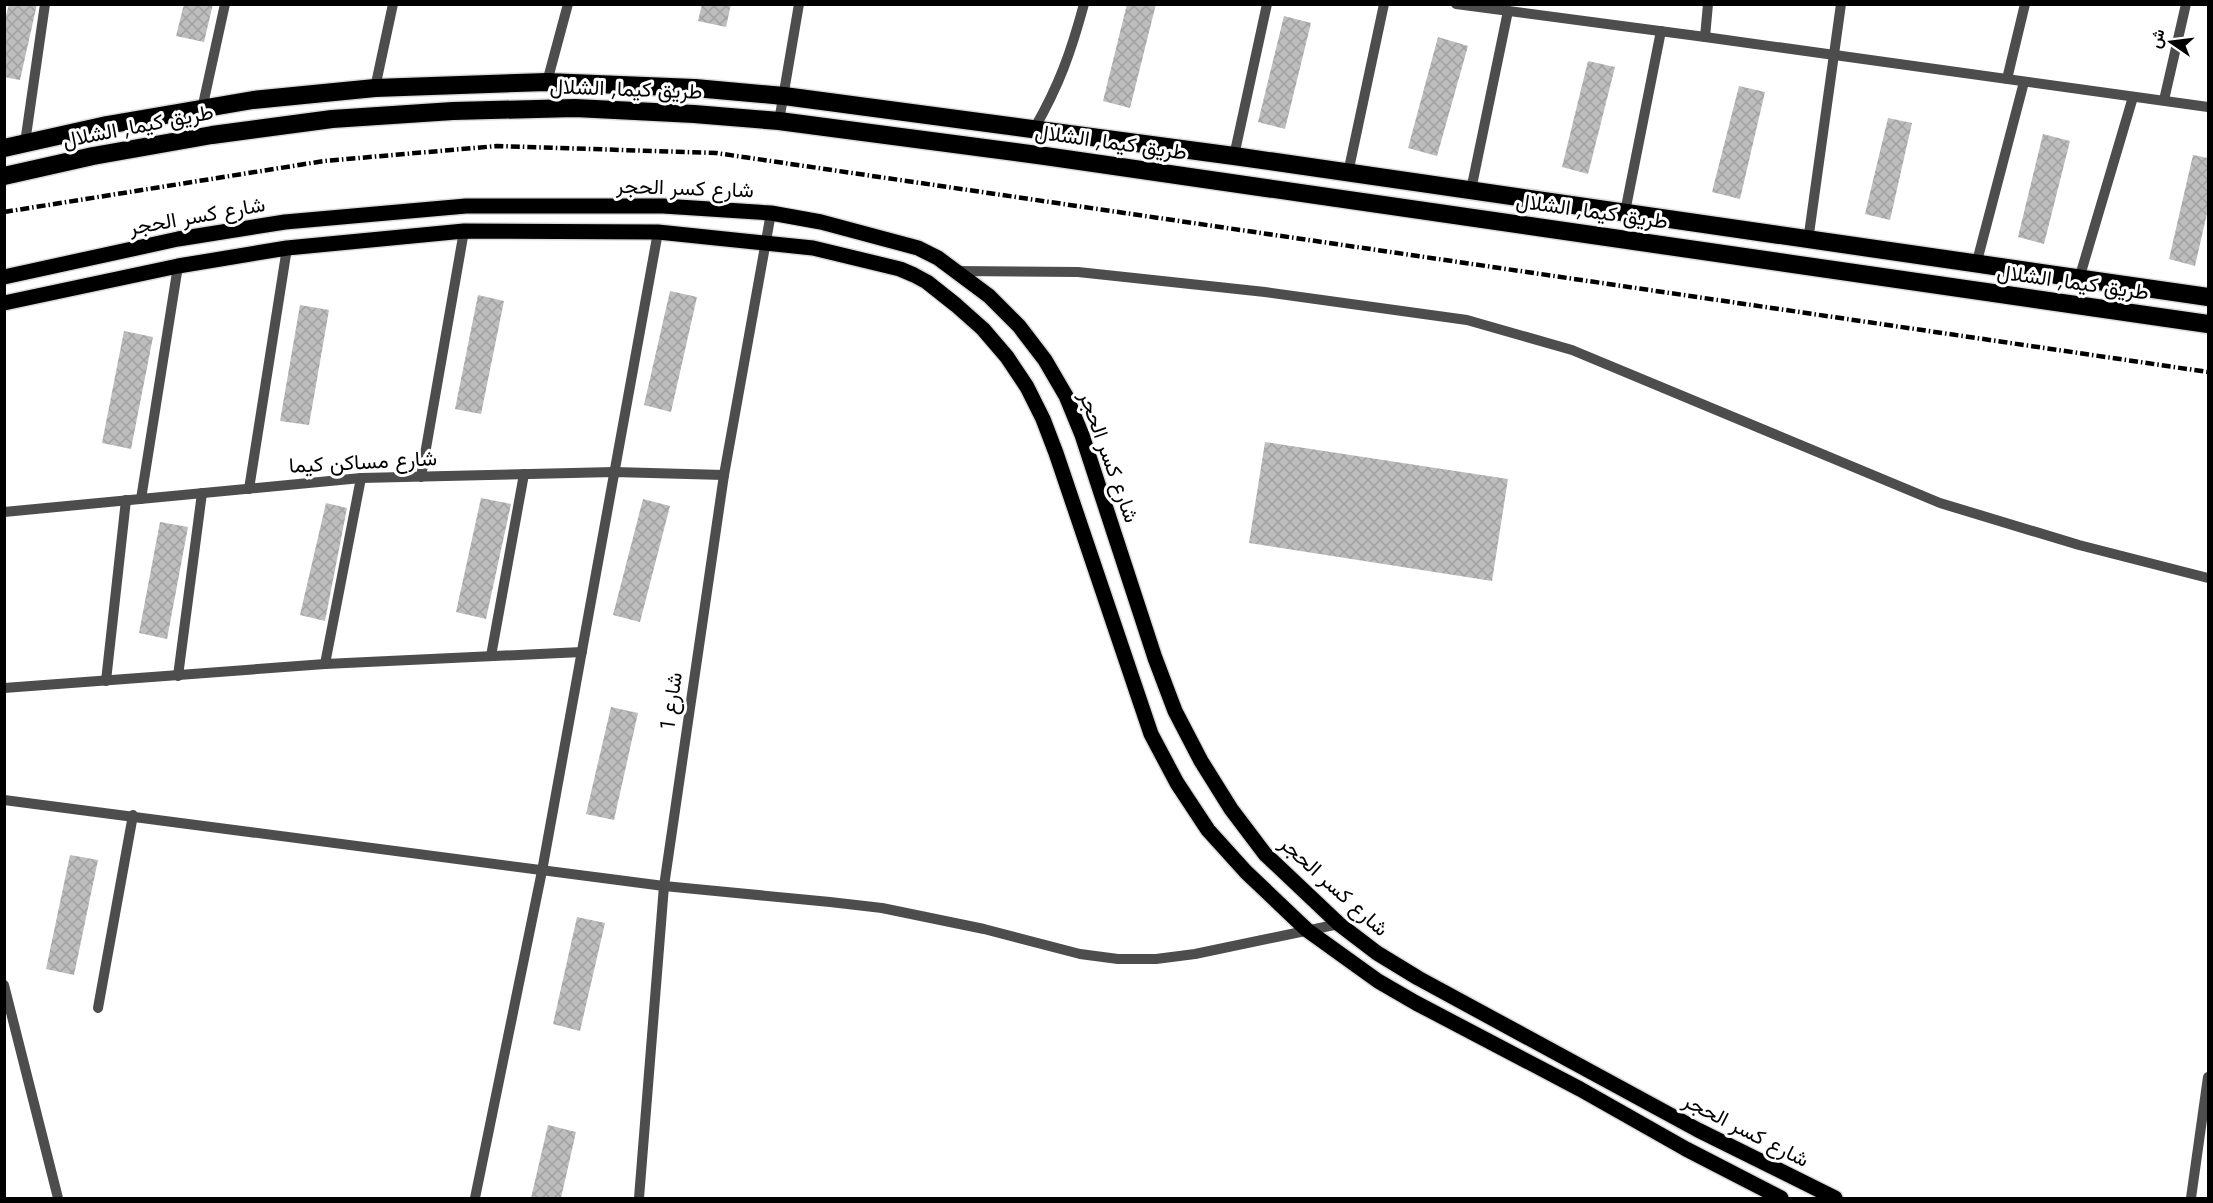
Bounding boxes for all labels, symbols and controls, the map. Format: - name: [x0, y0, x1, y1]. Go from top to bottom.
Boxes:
- north arrow: [2141, 12, 2201, 72]
- text: ش: [2143, 26, 2170, 51]
- street label: طريق كيما, الشلال: [549, 71, 703, 107]
- street label: طريق كيما, الشلال: [60, 97, 216, 155]
- street label: طريق كيما, الشلال: [1033, 117, 1189, 167]
- street label: شارع كسر الحجر: [615, 171, 754, 205]
- street label: طريق كيما, الشلال: [1514, 186, 1670, 236]
- street label: شارع كسر الحجر: [126, 189, 267, 243]
- street label: طريق كيما, الشلال: [1995, 257, 2151, 307]
- street label: شارع كسر الحجر: [1071, 386, 1147, 527]
- street label: شارع مساكن كيما: [288, 443, 438, 481]
- street label: شارع 1: [652, 670, 690, 732]
- street label: شارع كسر الحجر: [1272, 828, 1395, 943]
- street label: شارع كسر الحجر: [1677, 1085, 1814, 1175]

